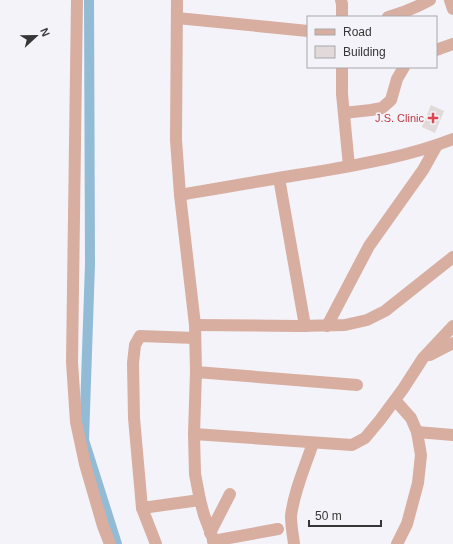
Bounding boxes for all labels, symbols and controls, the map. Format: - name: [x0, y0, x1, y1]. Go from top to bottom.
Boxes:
- north arrow: [16, 16, 56, 56]
- legend: [307, 16, 437, 68]
- text: Road: [343, 25, 372, 39]
- text: N: [38, 26, 52, 38]
- text: Building: [343, 45, 386, 59]
- place label: J.S. Clinic: [375, 112, 424, 124]
- marker: J.S. Clinic: [427, 112, 439, 124]
- scale bar: [309, 502, 381, 528]
- text: 50 m: [315, 509, 342, 523]

